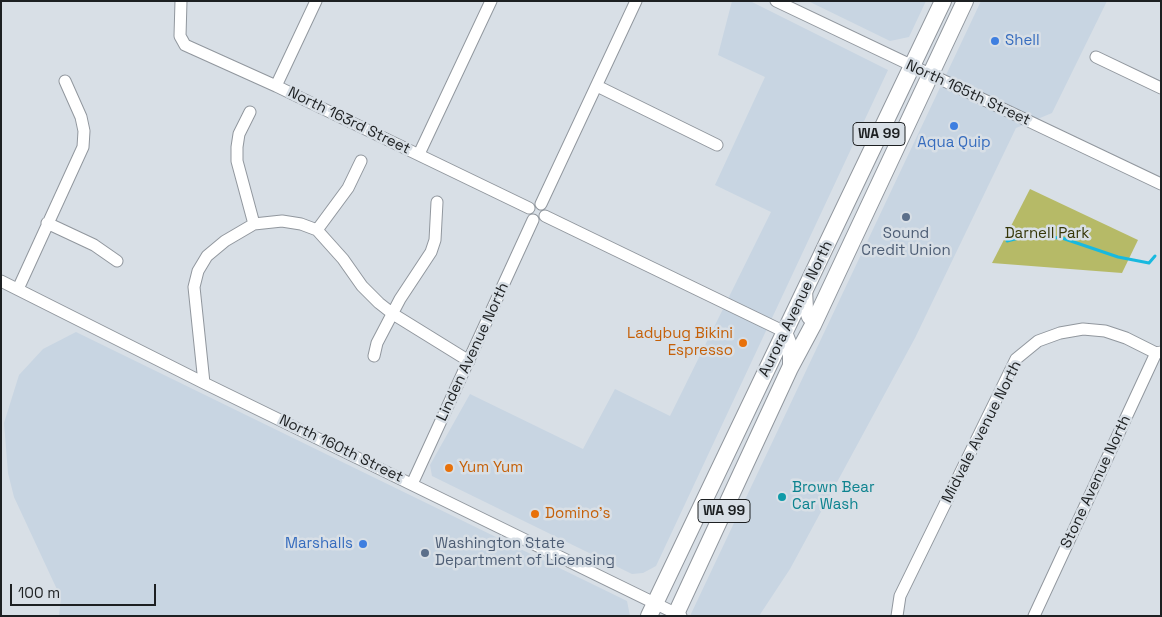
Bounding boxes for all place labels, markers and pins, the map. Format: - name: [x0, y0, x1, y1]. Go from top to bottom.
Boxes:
- place label: Shell: [1005, 32, 1040, 50]
- marker: Shell: [989, 35, 1001, 47]
- marker: Aqua Quip: [948, 120, 960, 132]
- place label: Aqua Quip: [917, 134, 991, 152]
- marker: Sound Credit Union: [900, 211, 912, 223]
- place label: Sound Credit Union: [861, 225, 951, 260]
- place label: Ladybug Bikini Espresso: [627, 325, 733, 360]
- marker: Ladybug Bikini Espresso: [737, 337, 749, 349]
- place label: Yum Yum: [459, 459, 523, 477]
- marker: Yum Yum: [443, 462, 455, 474]
- place label: Brown Bear Car Wash: [792, 479, 875, 514]
- marker: Brown Bear Car Wash: [776, 491, 788, 503]
- place label: Domino's: [545, 505, 610, 523]
- marker: Domino's: [529, 508, 541, 520]
- place label: Marshalls: [285, 535, 353, 553]
- place label: Washington State Department of Licensing: [435, 535, 615, 570]
- marker: Marshalls: [357, 538, 369, 550]
- marker: Washington State Department of Licensing: [419, 547, 431, 559]

